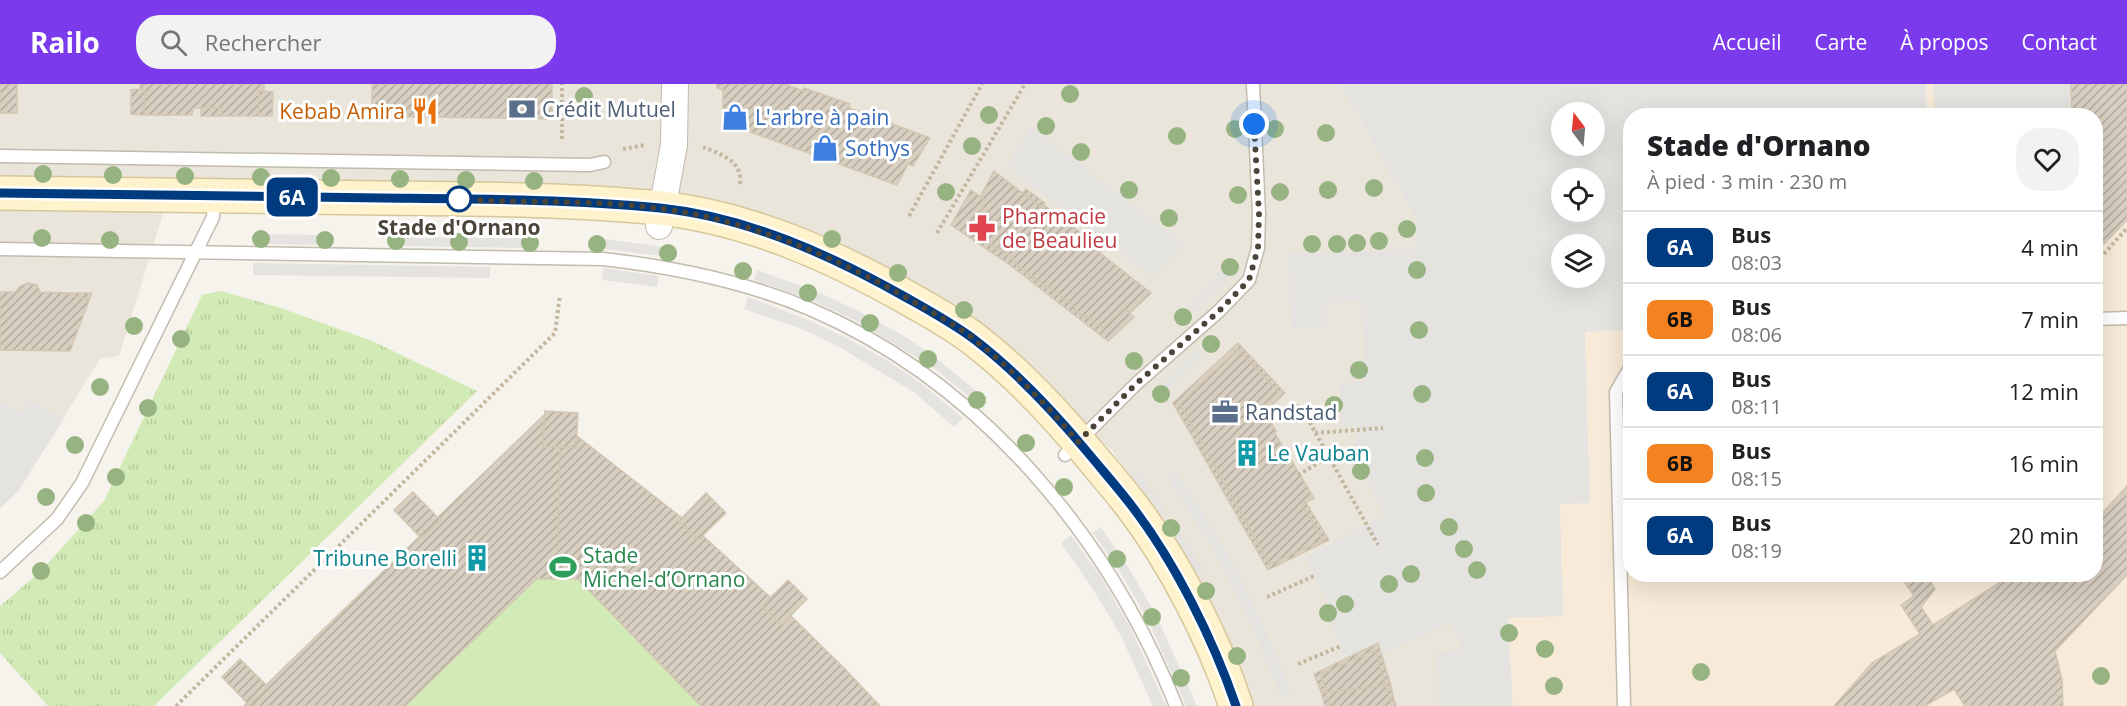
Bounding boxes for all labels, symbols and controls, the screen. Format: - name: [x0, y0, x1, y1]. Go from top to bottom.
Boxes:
- search box: [136, 15, 556, 69]
- text: Railo: [30, 23, 100, 61]
- icon: search: [157, 26, 190, 59]
- text: Rechercher: [205, 27, 322, 57]
- text: Accueil: [1713, 28, 1781, 56]
- text: Carte: [1814, 28, 1867, 56]
- text: À propos: [1900, 28, 1989, 56]
- text: Contact: [2022, 28, 2097, 56]
- bank icon: Crédit Mutuel: [507, 94, 537, 124]
- place label: Crédit Mutuel: [542, 95, 676, 123]
- restaurant icon: Kebab Amira: [410, 96, 440, 126]
- place label: Kebab Amira: [279, 97, 405, 125]
- shop icon: L'arbre à pain: [720, 102, 750, 132]
- north arrow: [1551, 102, 1605, 156]
- map controls: [1551, 102, 1605, 288]
- place label: L'arbre à pain: [755, 103, 889, 131]
- your location: [1239, 109, 1269, 139]
- text: Stade d'Ornano: [1647, 126, 1871, 164]
- button: heart: [2016, 128, 2079, 191]
- shop icon: Sothys: [810, 133, 840, 163]
- place label: Sothys: [845, 134, 910, 162]
- button: locate: [1551, 168, 1605, 222]
- text: À pied · 3 min · 230 m: [1647, 168, 1847, 195]
- line badge: 6A: [265, 178, 319, 216]
- text: 6A: [279, 183, 305, 211]
- marker: Stade d'Ornano: [446, 186, 472, 212]
- place label: Pharmacie de Beaulieu: [1002, 202, 1117, 254]
- place label: Stade d'Ornano: [378, 213, 540, 241]
- pharmacy icon: Pharmacie de Beaulieu: [967, 213, 997, 243]
- text: Bus: [1731, 219, 1771, 249]
- text: 4 min: [2021, 232, 2079, 262]
- text: 6A: [1667, 233, 1693, 261]
- button: layers: [1551, 234, 1605, 288]
- text: 08:03: [1731, 249, 1782, 276]
- text: Bus: [1731, 291, 1771, 321]
- text: 7 min: [2021, 304, 2079, 334]
- text: 6B: [1667, 305, 1693, 333]
- text: 08:06: [1731, 321, 1782, 348]
- text: Bus: [1731, 363, 1771, 393]
- text: 12 min: [2009, 376, 2079, 406]
- text: 6A: [1667, 377, 1693, 405]
- text: 08:11: [1731, 393, 1782, 420]
- office icon: Randstad: [1210, 397, 1240, 427]
- place label: Randstad: [1245, 398, 1337, 426]
- text: Bus: [1731, 435, 1771, 465]
- building icon: Le Vauban: [1232, 438, 1262, 468]
- place label: Le Vauban: [1267, 439, 1370, 467]
- text: 16 min: [2009, 448, 2079, 478]
- text: 6B: [1667, 449, 1693, 477]
- text: 08:15: [1731, 465, 1782, 492]
- text: Bus: [1731, 507, 1771, 537]
- text: 20 min: [2009, 520, 2079, 550]
- text: 6A: [1667, 521, 1693, 549]
- text: 08:19: [1731, 537, 1782, 564]
- place label: Stade Michel-d’Ornano: [583, 541, 745, 593]
- building icon: Tribune Borelli: [462, 543, 492, 573]
- place label: Tribune Borelli: [313, 544, 457, 572]
- sports icon: Stade Michel-d’Ornano: [548, 552, 578, 582]

